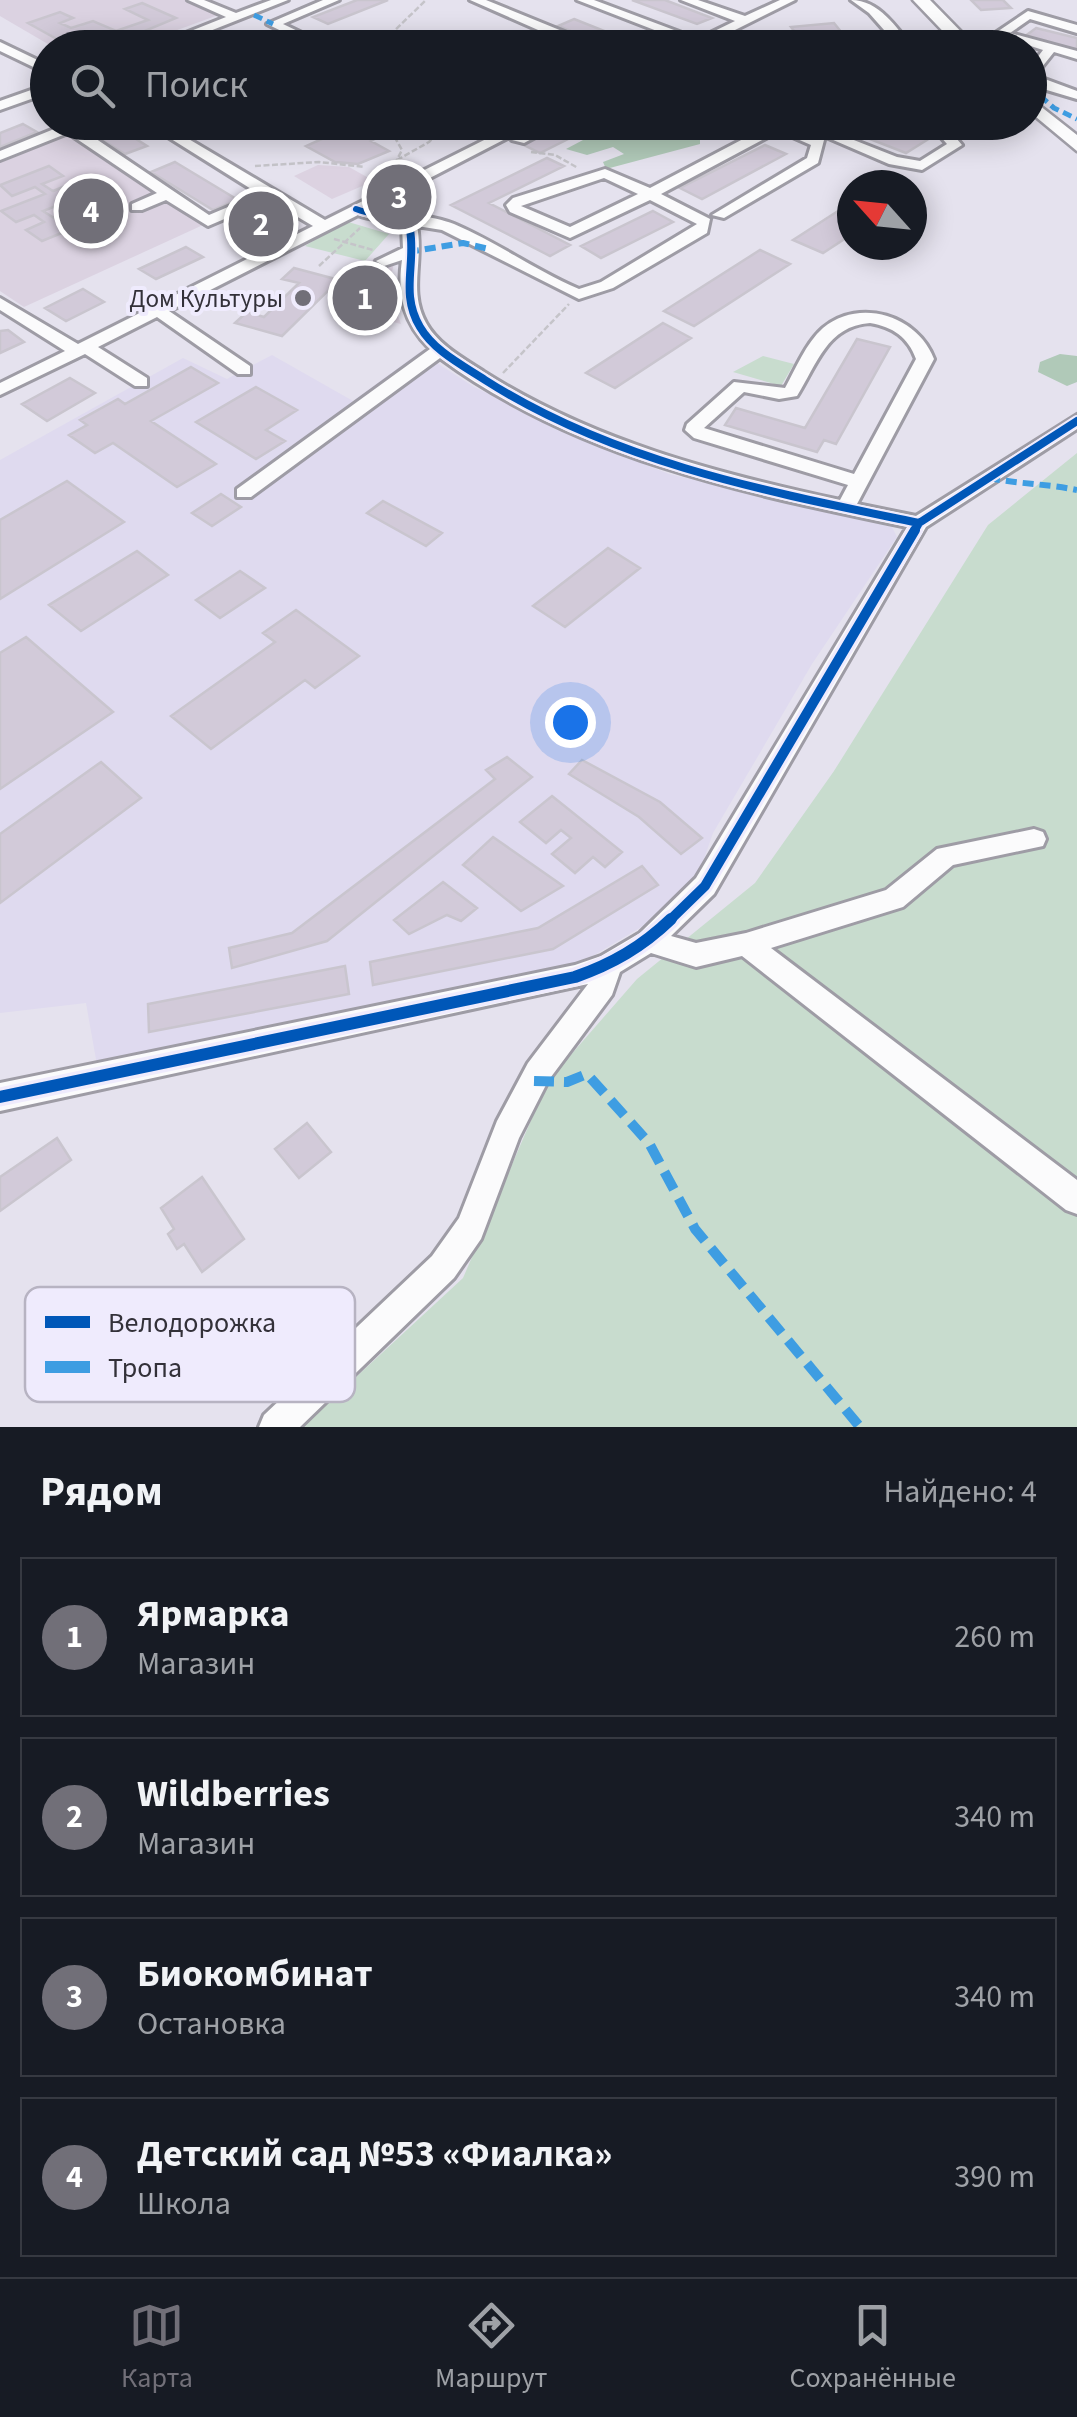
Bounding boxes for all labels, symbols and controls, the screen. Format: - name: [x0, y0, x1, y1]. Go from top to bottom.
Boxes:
- search box: [30, 30, 1047, 140]
- icon: search: [65, 58, 120, 113]
- text: Поиск: [145, 58, 248, 112]
- pin: 3: [366, 160, 432, 234]
- north arrow: [837, 170, 927, 260]
- pin: 4: [58, 174, 124, 248]
- pin: 2: [228, 186, 294, 262]
- pin: 1: [332, 260, 398, 336]
- place label: Дом Культуры: [129, 281, 283, 317]
- marker: Дом Культуры: [292, 287, 314, 309]
- your location: [545, 697, 596, 748]
- legend: [25, 1287, 355, 1402]
- text: Велодорожка: [108, 1303, 276, 1343]
- text: Тропа: [108, 1348, 182, 1388]
- text: Рядом: [40, 1462, 163, 1522]
- text: Найдено: 4: [883, 1469, 1037, 1515]
- text: Ярмарка: [137, 1587, 290, 1641]
- text: 1: [66, 1614, 83, 1660]
- text: 260 m: [954, 1614, 1035, 1660]
- text: Магазин: [137, 1641, 255, 1687]
- text: Wildberries: [137, 1767, 330, 1821]
- text: 2: [66, 1794, 83, 1840]
- text: 340 m: [954, 1794, 1035, 1840]
- text: Магазин: [137, 1821, 255, 1867]
- text: Биокомбинат: [137, 1947, 373, 2001]
- text: 3: [66, 1974, 83, 2020]
- text: 340 m: [954, 1974, 1035, 2020]
- text: Остановка: [137, 2001, 286, 2047]
- text: Детский сад №53 «Фиалка»: [137, 2127, 612, 2181]
- text: 4: [66, 2154, 83, 2200]
- text: 390 m: [954, 2154, 1035, 2200]
- text: Школа: [137, 2181, 231, 2227]
- tab: Карта: [121, 2298, 193, 2398]
- tab: Маршрут: [435, 2298, 547, 2398]
- tab: Сохранённые: [790, 2298, 956, 2398]

